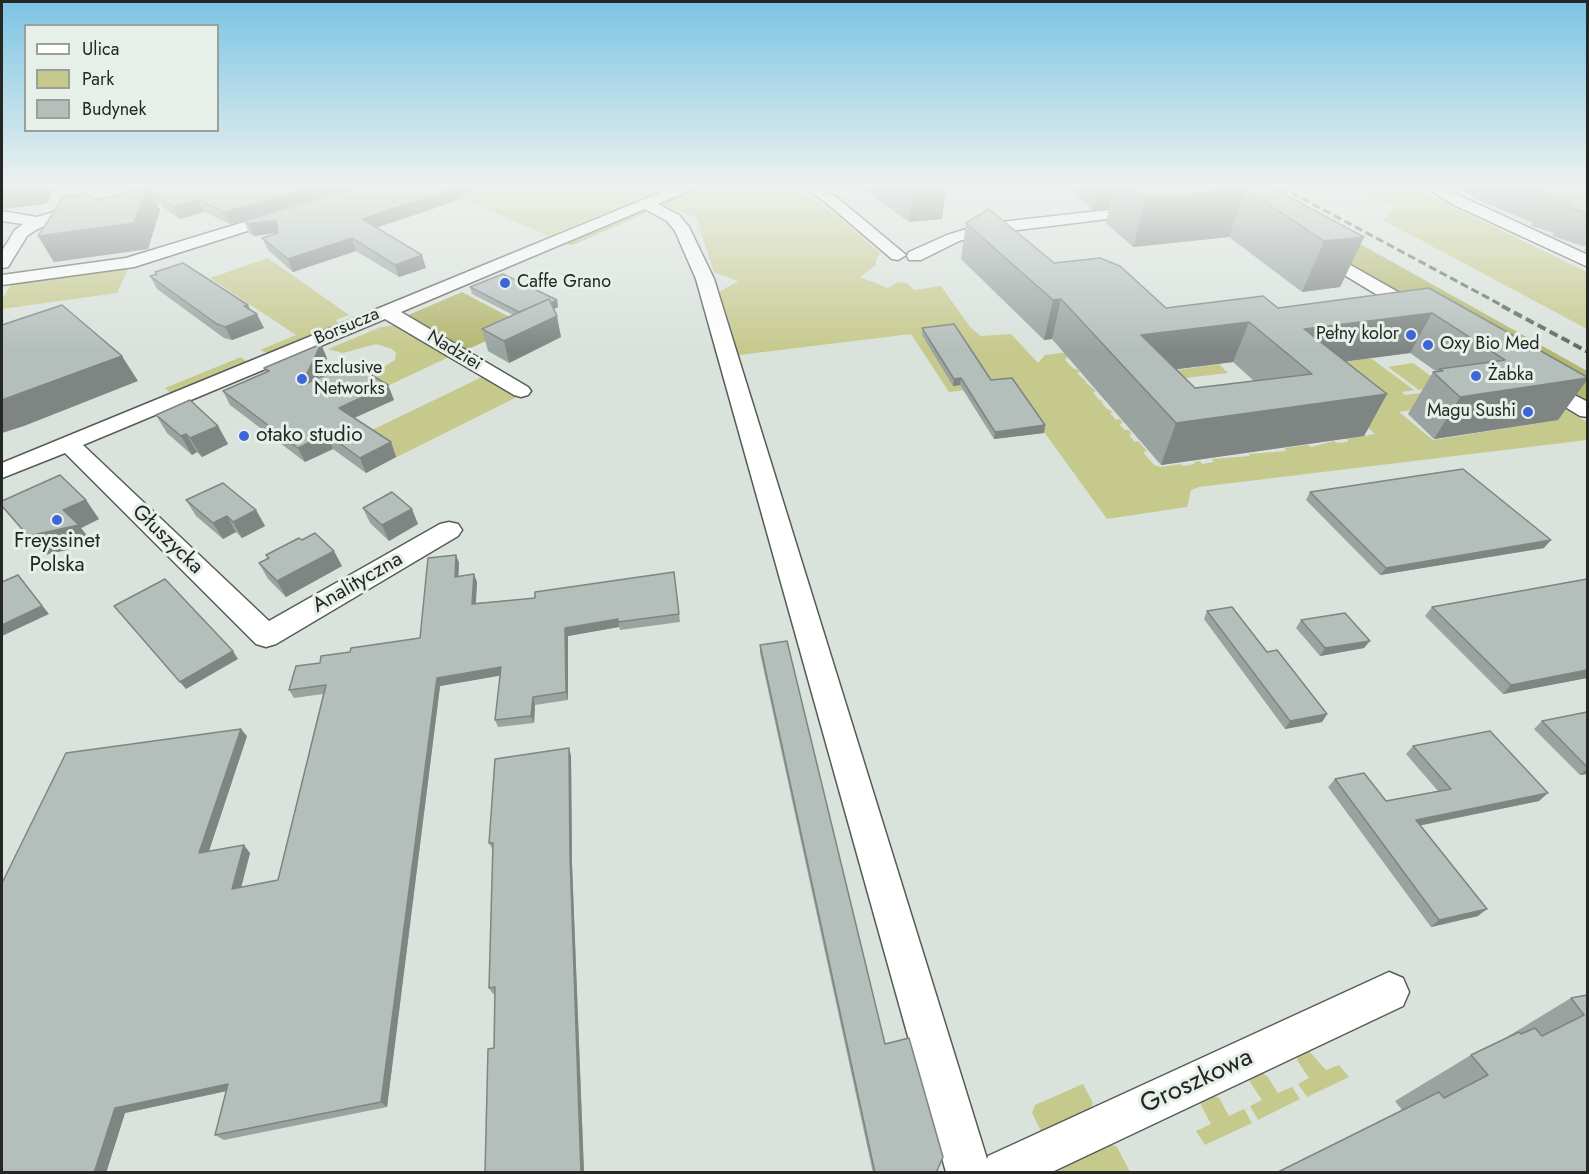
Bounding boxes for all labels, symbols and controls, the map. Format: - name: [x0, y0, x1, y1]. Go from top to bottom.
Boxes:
- legend: [24, 24, 219, 132]
- text: Ulica: [82, 36, 119, 62]
- text: Park: [82, 66, 114, 92]
- text: Budynek: [82, 96, 146, 122]
- place label: Caffe Grano: [517, 272, 611, 294]
- marker: Caffe Grano: [498, 276, 512, 290]
- street label: Borsucza: [311, 304, 383, 350]
- place label: Pełny kolor: [1316, 324, 1399, 346]
- street label: Nadziei: [423, 326, 485, 376]
- marker: Pełny kolor: [1404, 328, 1418, 342]
- place label: Oxy Bio Med: [1440, 334, 1539, 356]
- marker: Oxy Bio Med: [1421, 338, 1435, 352]
- place label: Exclusive Networks: [314, 358, 385, 400]
- place label: Żabka: [1488, 365, 1533, 387]
- marker: Żabka: [1469, 369, 1483, 383]
- marker: Exclusive Networks: [295, 372, 309, 386]
- place label: Magu Sushi: [1427, 401, 1516, 423]
- marker: Magu Sushi: [1521, 405, 1535, 419]
- place label: otako studio: [256, 423, 363, 449]
- marker: otako studio: [237, 429, 251, 443]
- street label: Głuszycka: [126, 500, 208, 580]
- marker: Freyssinet Polska: [50, 513, 64, 527]
- place label: Freyssinet Polska: [14, 529, 100, 579]
- street label: Analityczna: [308, 547, 408, 619]
- street label: Groszkowa: [1136, 1042, 1258, 1122]

